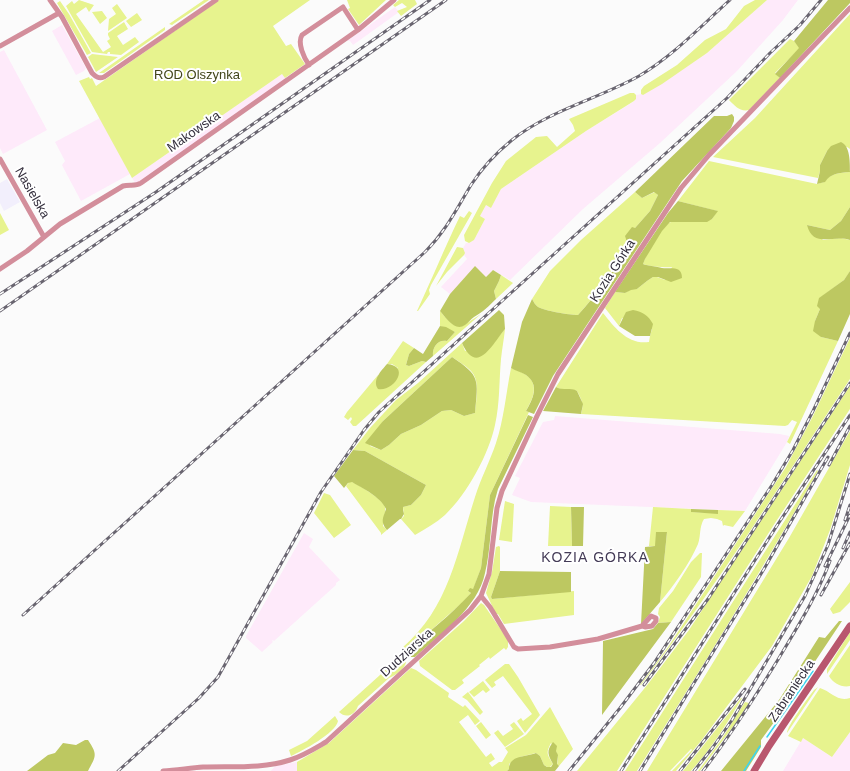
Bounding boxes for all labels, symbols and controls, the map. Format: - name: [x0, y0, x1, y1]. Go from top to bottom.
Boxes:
- park label: ROD Olszynka: [154, 67, 240, 83]
- street label: Makowska: [164, 108, 224, 156]
- street label: Nasielska: [11, 165, 53, 221]
- street label: Kozia Górka: [587, 237, 639, 305]
- district label: KOZIA GÓRKA: [541, 550, 649, 566]
- street label: Dudziarska: [378, 625, 436, 681]
- street label: Zabraniecka: [766, 657, 818, 725]

